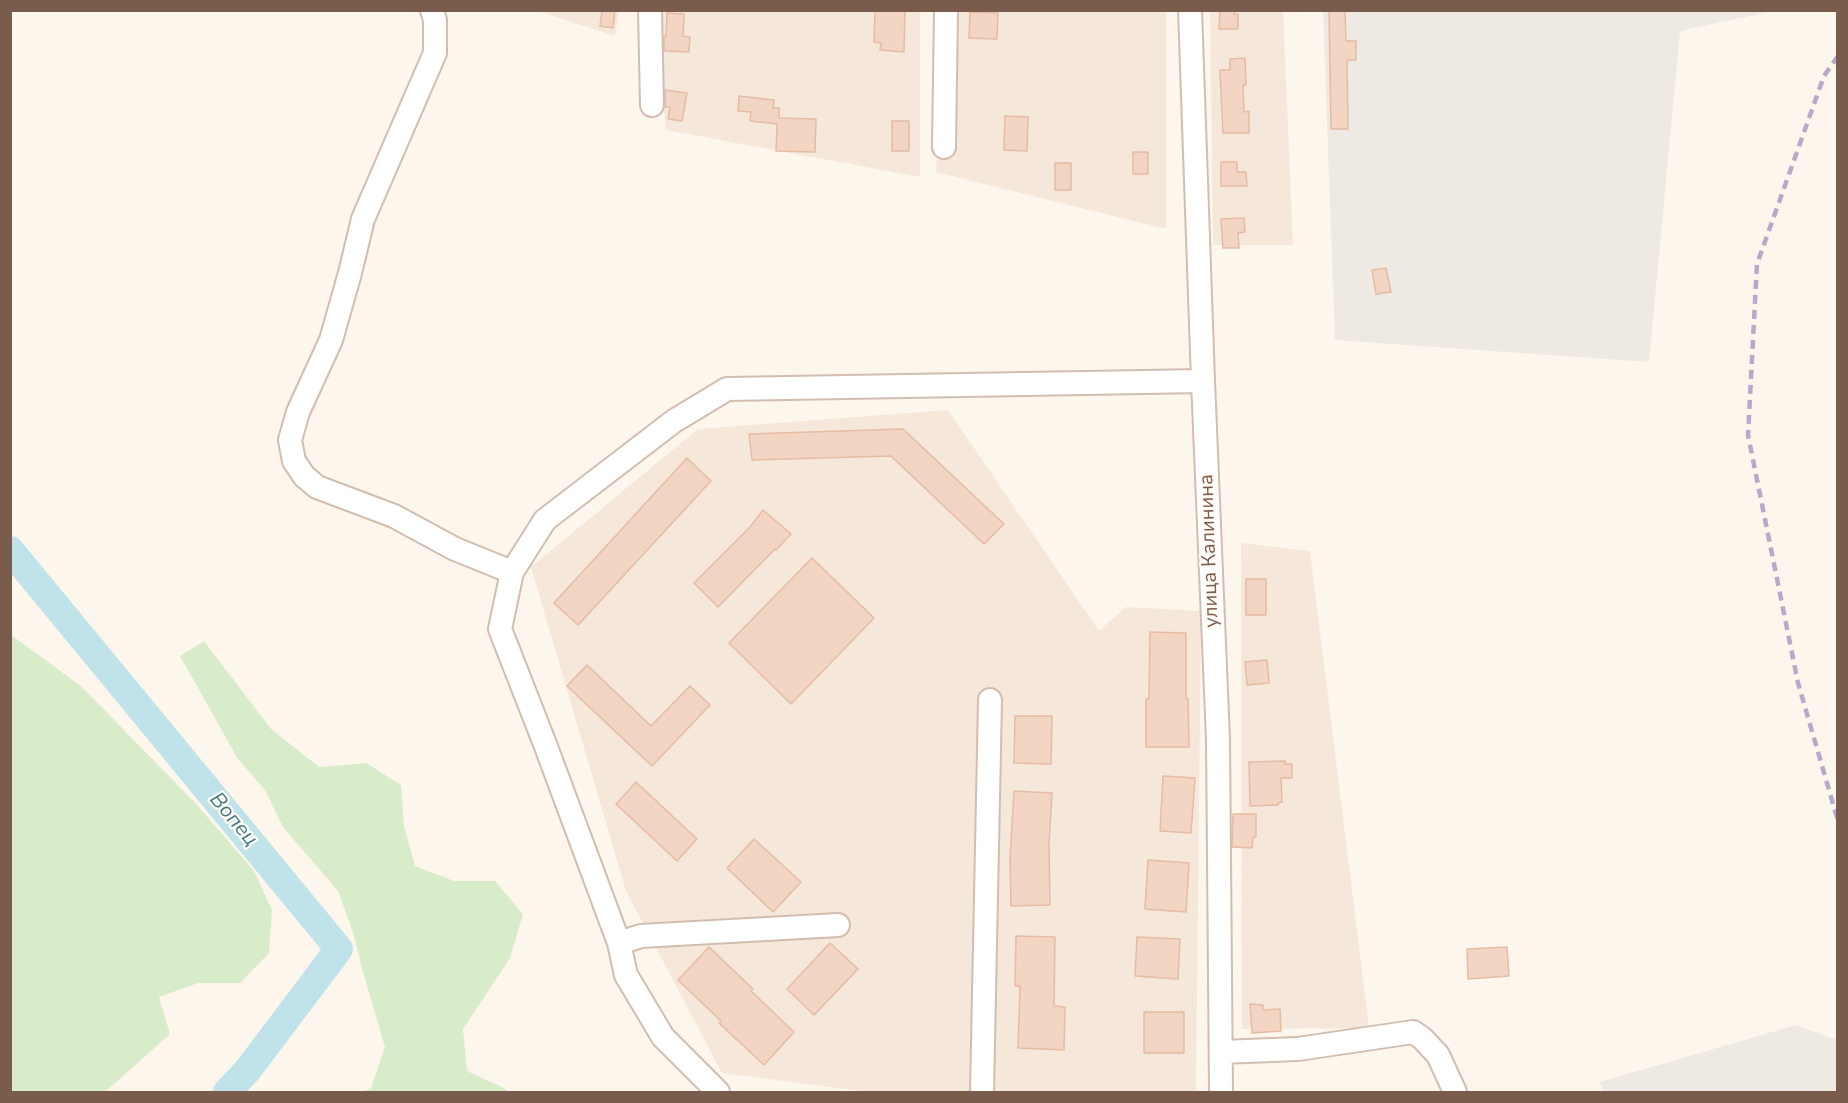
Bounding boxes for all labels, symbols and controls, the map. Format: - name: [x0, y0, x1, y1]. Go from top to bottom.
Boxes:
- street label: улица Калинина: [1195, 474, 1225, 628]
- water label: Вопец: [203, 788, 263, 852]

